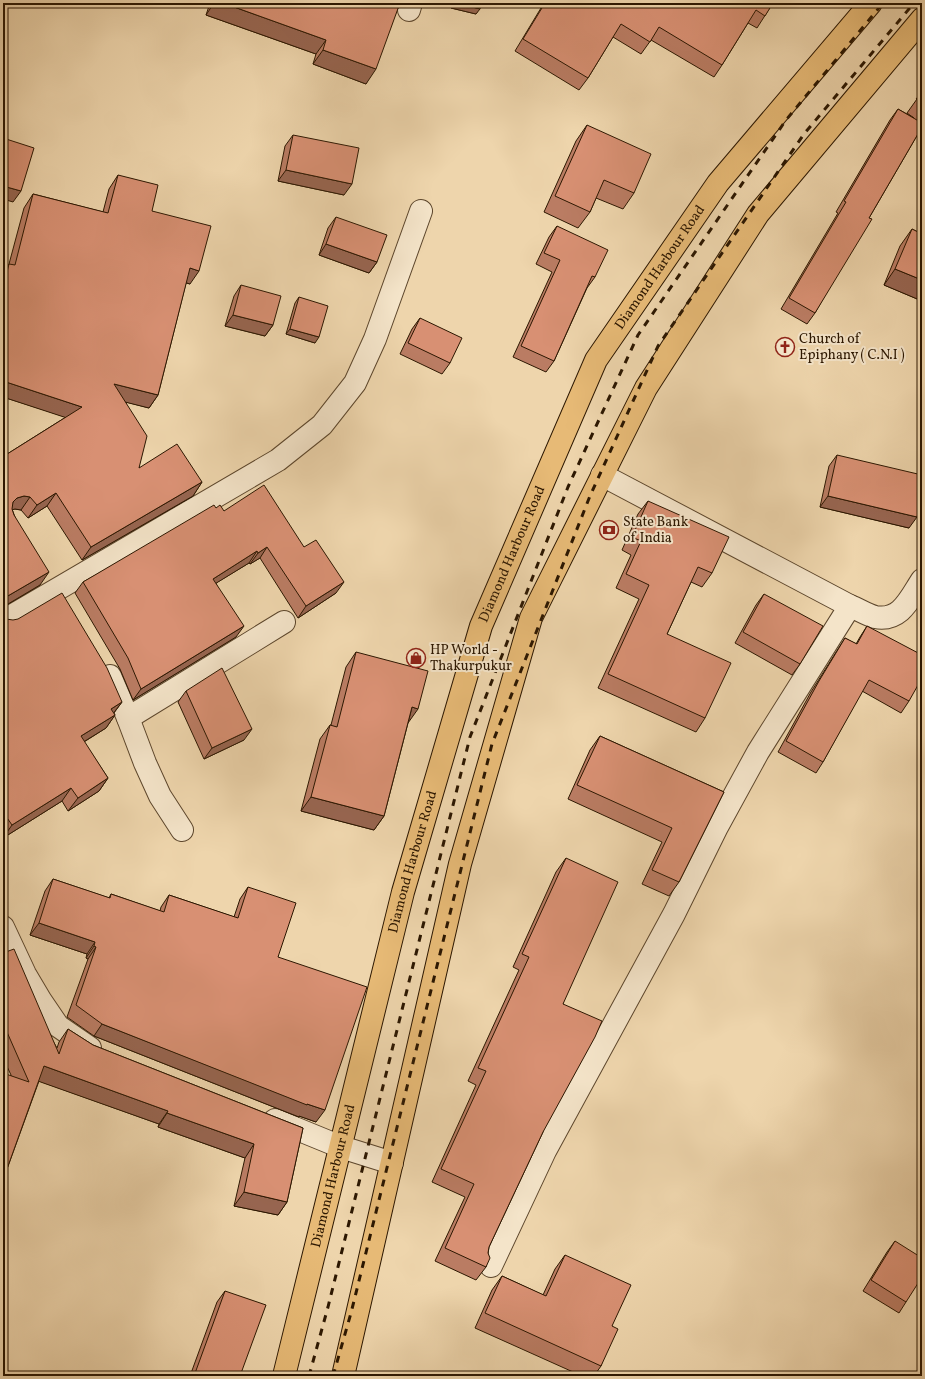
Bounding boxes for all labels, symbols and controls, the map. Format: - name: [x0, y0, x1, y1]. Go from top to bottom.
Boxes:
- street label: Diamond Harbour Road: [610, 201, 710, 333]
- place label: Church of Epiphany ( C.N.I ): [799, 330, 904, 365]
- church icon: Church of Epiphany ( C.N.I ): [774, 336, 796, 358]
- street label: Diamond Harbour Road: [474, 483, 550, 625]
- place label: State Bank of India: [623, 513, 689, 548]
- bank icon: State Bank of India: [598, 519, 620, 541]
- place label: HP World - Thakurpukur: [430, 641, 512, 676]
- shop icon: HP World - Thakurpukur: [405, 647, 427, 669]
- street label: Diamond Harbour Road: [384, 788, 442, 935]
- street label: Diamond Harbour Road: [306, 1102, 360, 1250]

